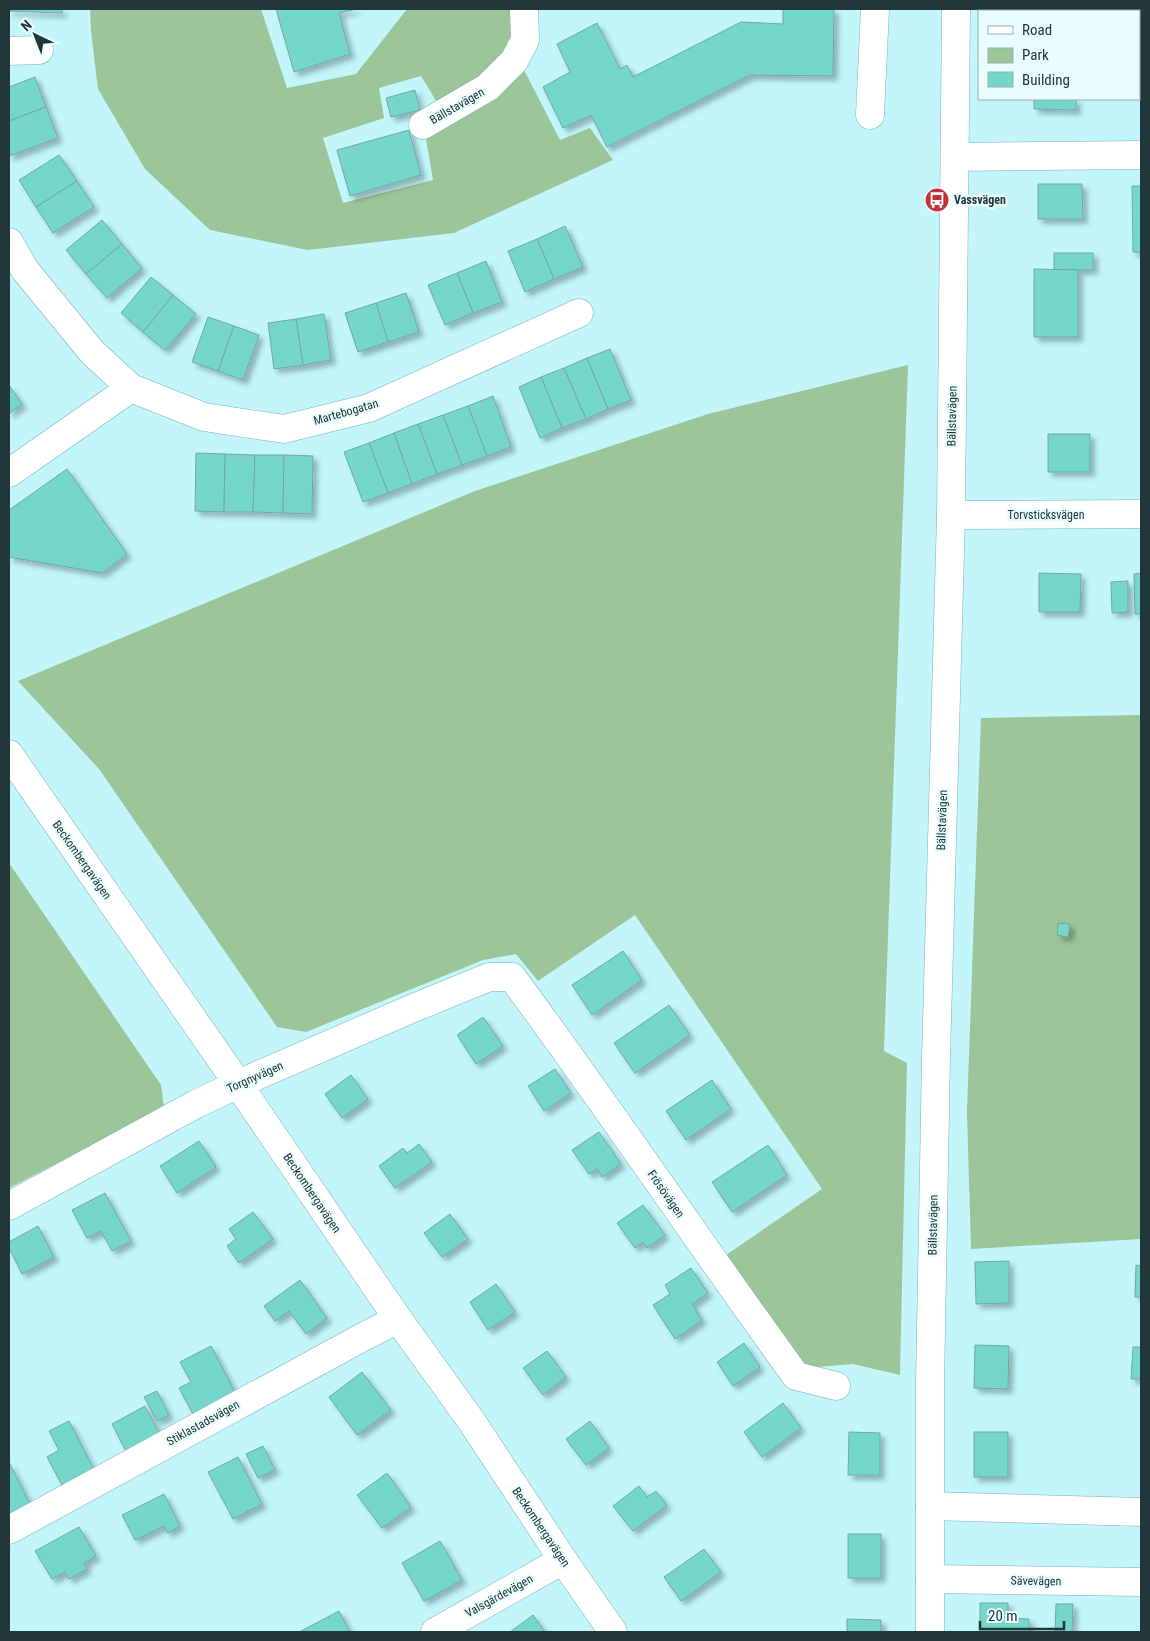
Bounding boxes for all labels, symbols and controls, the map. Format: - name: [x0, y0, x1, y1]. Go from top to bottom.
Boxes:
- north arrow: [10, 10, 60, 60]
- legend: [978, 10, 1140, 100]
- text: N: [18, 17, 35, 34]
- text: Road: [1022, 21, 1052, 39]
- text: Park: [1022, 46, 1049, 64]
- text: Building: [1022, 71, 1070, 89]
- street label: Bällstavägen: [427, 85, 487, 127]
- bus stop icon: Vassvägen: [924, 187, 950, 213]
- place label: Vassvägen: [954, 193, 1006, 207]
- street label: Bällstavägen: [944, 385, 960, 446]
- street label: Martebogatan: [312, 396, 380, 428]
- street label: Torvsticksvägen: [1008, 508, 1085, 522]
- street label: Bällstavägen: [934, 789, 950, 851]
- street label: Beckombergavägen: [50, 818, 115, 902]
- street label: Torgnyvägen: [225, 1058, 285, 1096]
- street label: Beckombergavägen: [280, 1151, 344, 1236]
- street label: Frösövägen: [645, 1168, 688, 1221]
- street label: Bällstavägen: [925, 1194, 941, 1255]
- street label: Stiklastadsvägen: [164, 1397, 242, 1449]
- street label: Beckombergavägen: [509, 1485, 573, 1570]
- street label: Valsgärdevägen: [463, 1572, 535, 1620]
- street label: Sävevägen: [1011, 1574, 1062, 1588]
- scale bar: [980, 1598, 1064, 1630]
- text: 20 m: [988, 1607, 1018, 1625]

